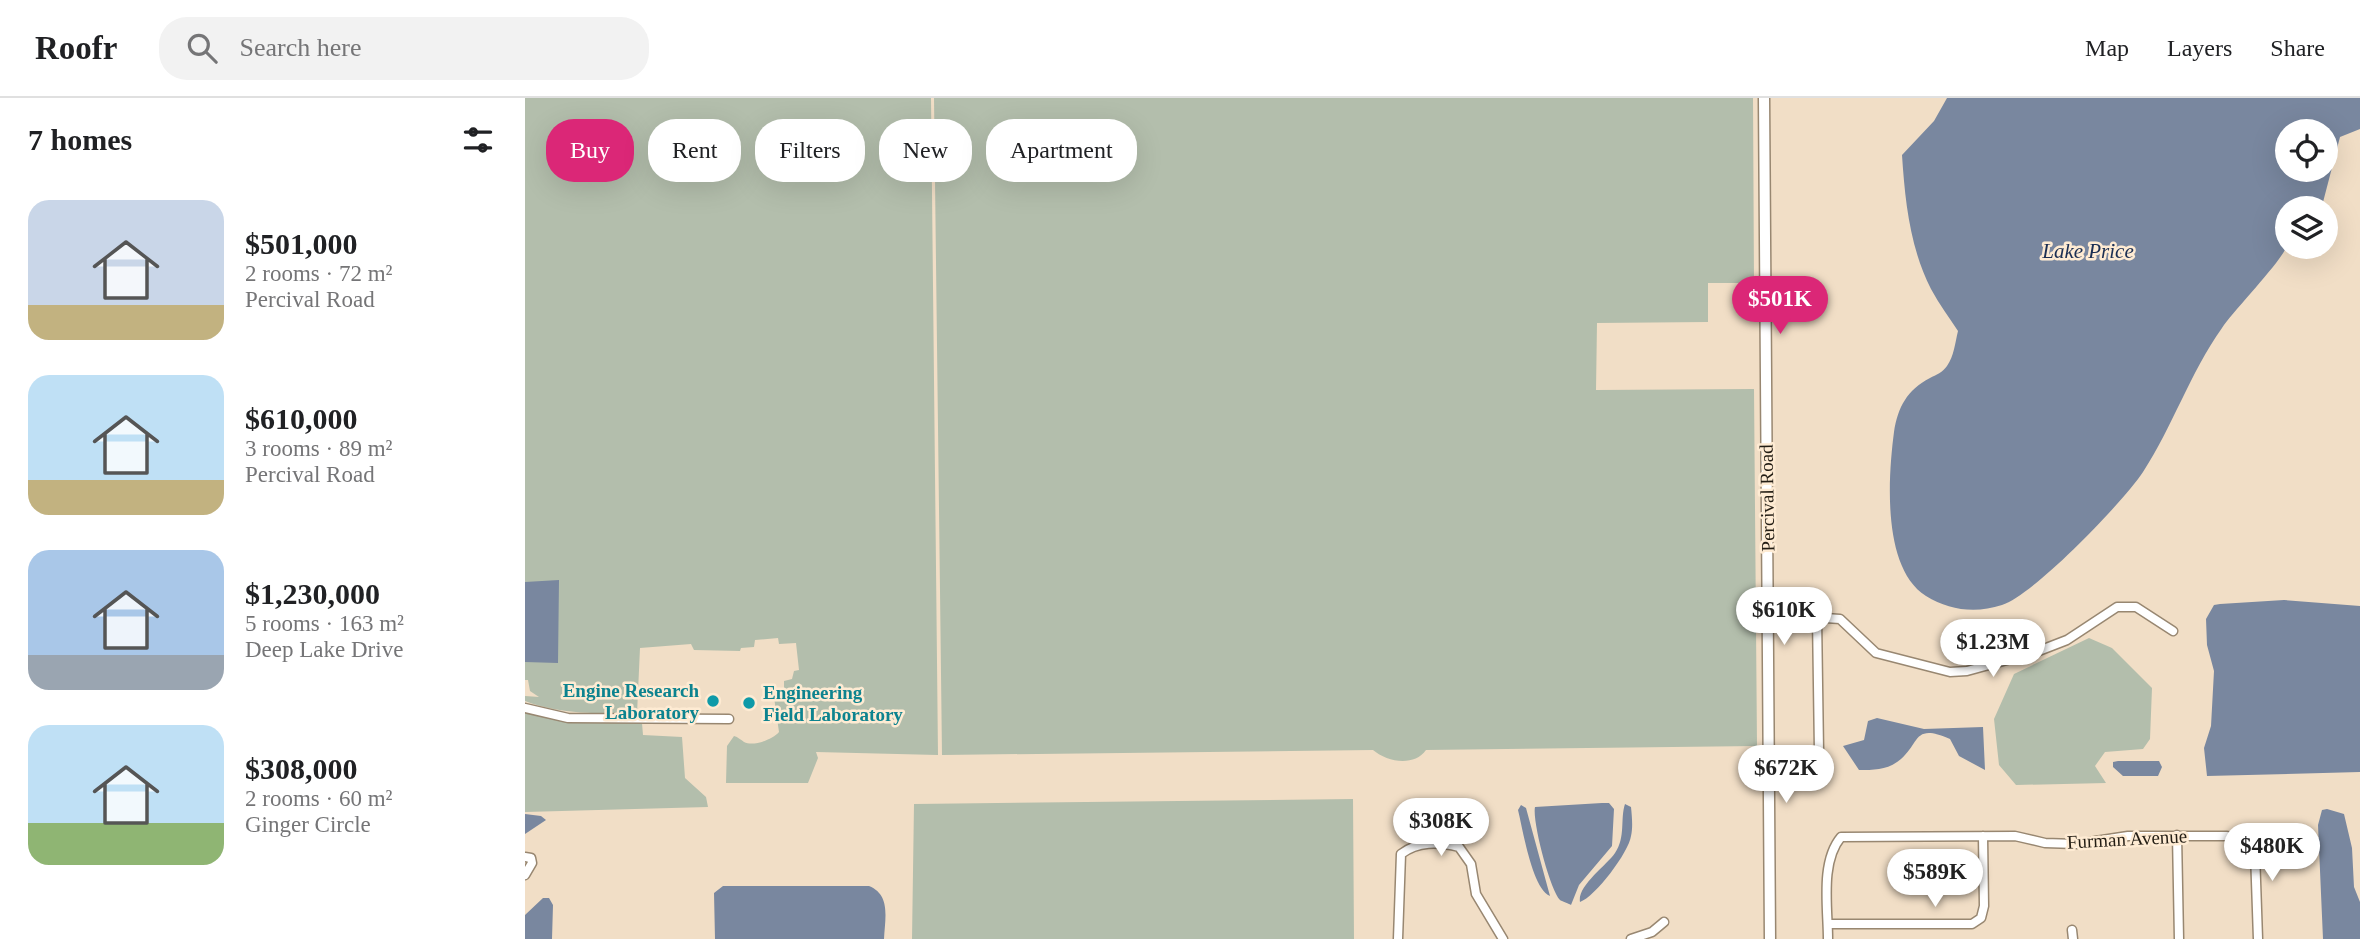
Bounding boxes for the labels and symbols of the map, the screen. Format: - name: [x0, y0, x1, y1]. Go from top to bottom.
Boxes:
- water label: Lake Price: [2041, 239, 2134, 263]
- pin: $501K: [1731, 276, 1829, 336]
- street label: Percival Road: [1756, 444, 1778, 552]
- pin: $610K: [1735, 588, 1833, 647]
- pin: $1.23M: [1936, 620, 2050, 679]
- place label: Engine Research Laboratory: [563, 680, 699, 723]
- place label: Engineering Field Laboratory: [763, 682, 903, 725]
- marker: Engine Research Laboratory: [705, 693, 721, 709]
- marker: Engineering Field Laboratory: [741, 695, 757, 711]
- pin: $672K: [1737, 746, 1835, 805]
- pin: $308K: [1392, 798, 1490, 858]
- pin: $480K: [2223, 824, 2321, 883]
- street label: Furman Avenue: [2066, 825, 2188, 853]
- pin: $589K: [1886, 850, 1984, 909]

